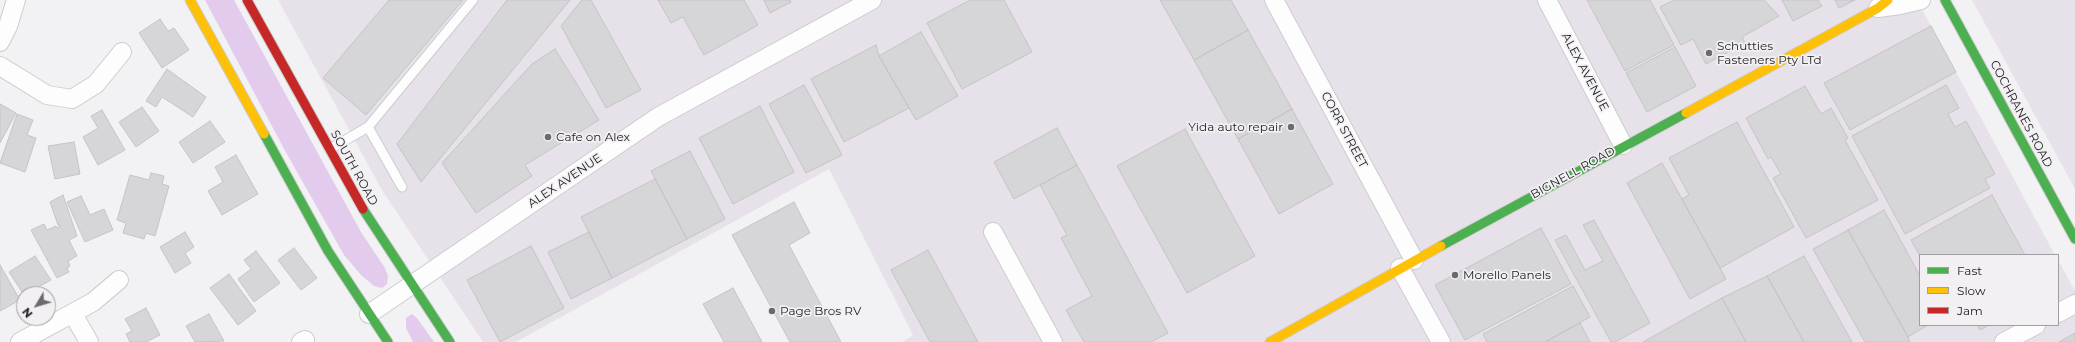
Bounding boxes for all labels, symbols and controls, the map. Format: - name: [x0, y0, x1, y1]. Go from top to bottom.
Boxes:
- street label: ALEX AVENUE: [1558, 31, 1612, 113]
- place label: Schutties Fasteners Pty LTd: [1717, 39, 1822, 67]
- marker: Schutties Fasteners Pty LTd: [1704, 48, 1714, 58]
- street label: COCHRANES ROAD: [1987, 58, 2055, 170]
- street label: CORR STREET: [1318, 89, 1370, 171]
- place label: Yida auto repair: [1188, 120, 1283, 134]
- marker: Yida auto repair: [1286, 122, 1296, 132]
- street label: SOUTH ROAD: [327, 128, 381, 208]
- place label: Cafe on Alex: [556, 130, 630, 144]
- marker: Cafe on Alex: [543, 132, 553, 142]
- street label: BIGNELL ROAD: [1528, 144, 1618, 202]
- street label: ALEX AVENUE: [525, 151, 605, 211]
- legend: [1919, 254, 2059, 326]
- text: Fast: [1957, 263, 1982, 278]
- place label: Morello Panels: [1463, 268, 1551, 282]
- marker: Morello Panels: [1450, 270, 1460, 280]
- text: Slow: [1957, 283, 1986, 298]
- north arrow: [16, 286, 56, 326]
- text: Jam: [1957, 303, 1983, 318]
- place label: Page Bros RV: [780, 304, 861, 318]
- text: N: [19, 305, 36, 321]
- marker: Page Bros RV: [767, 306, 777, 316]

